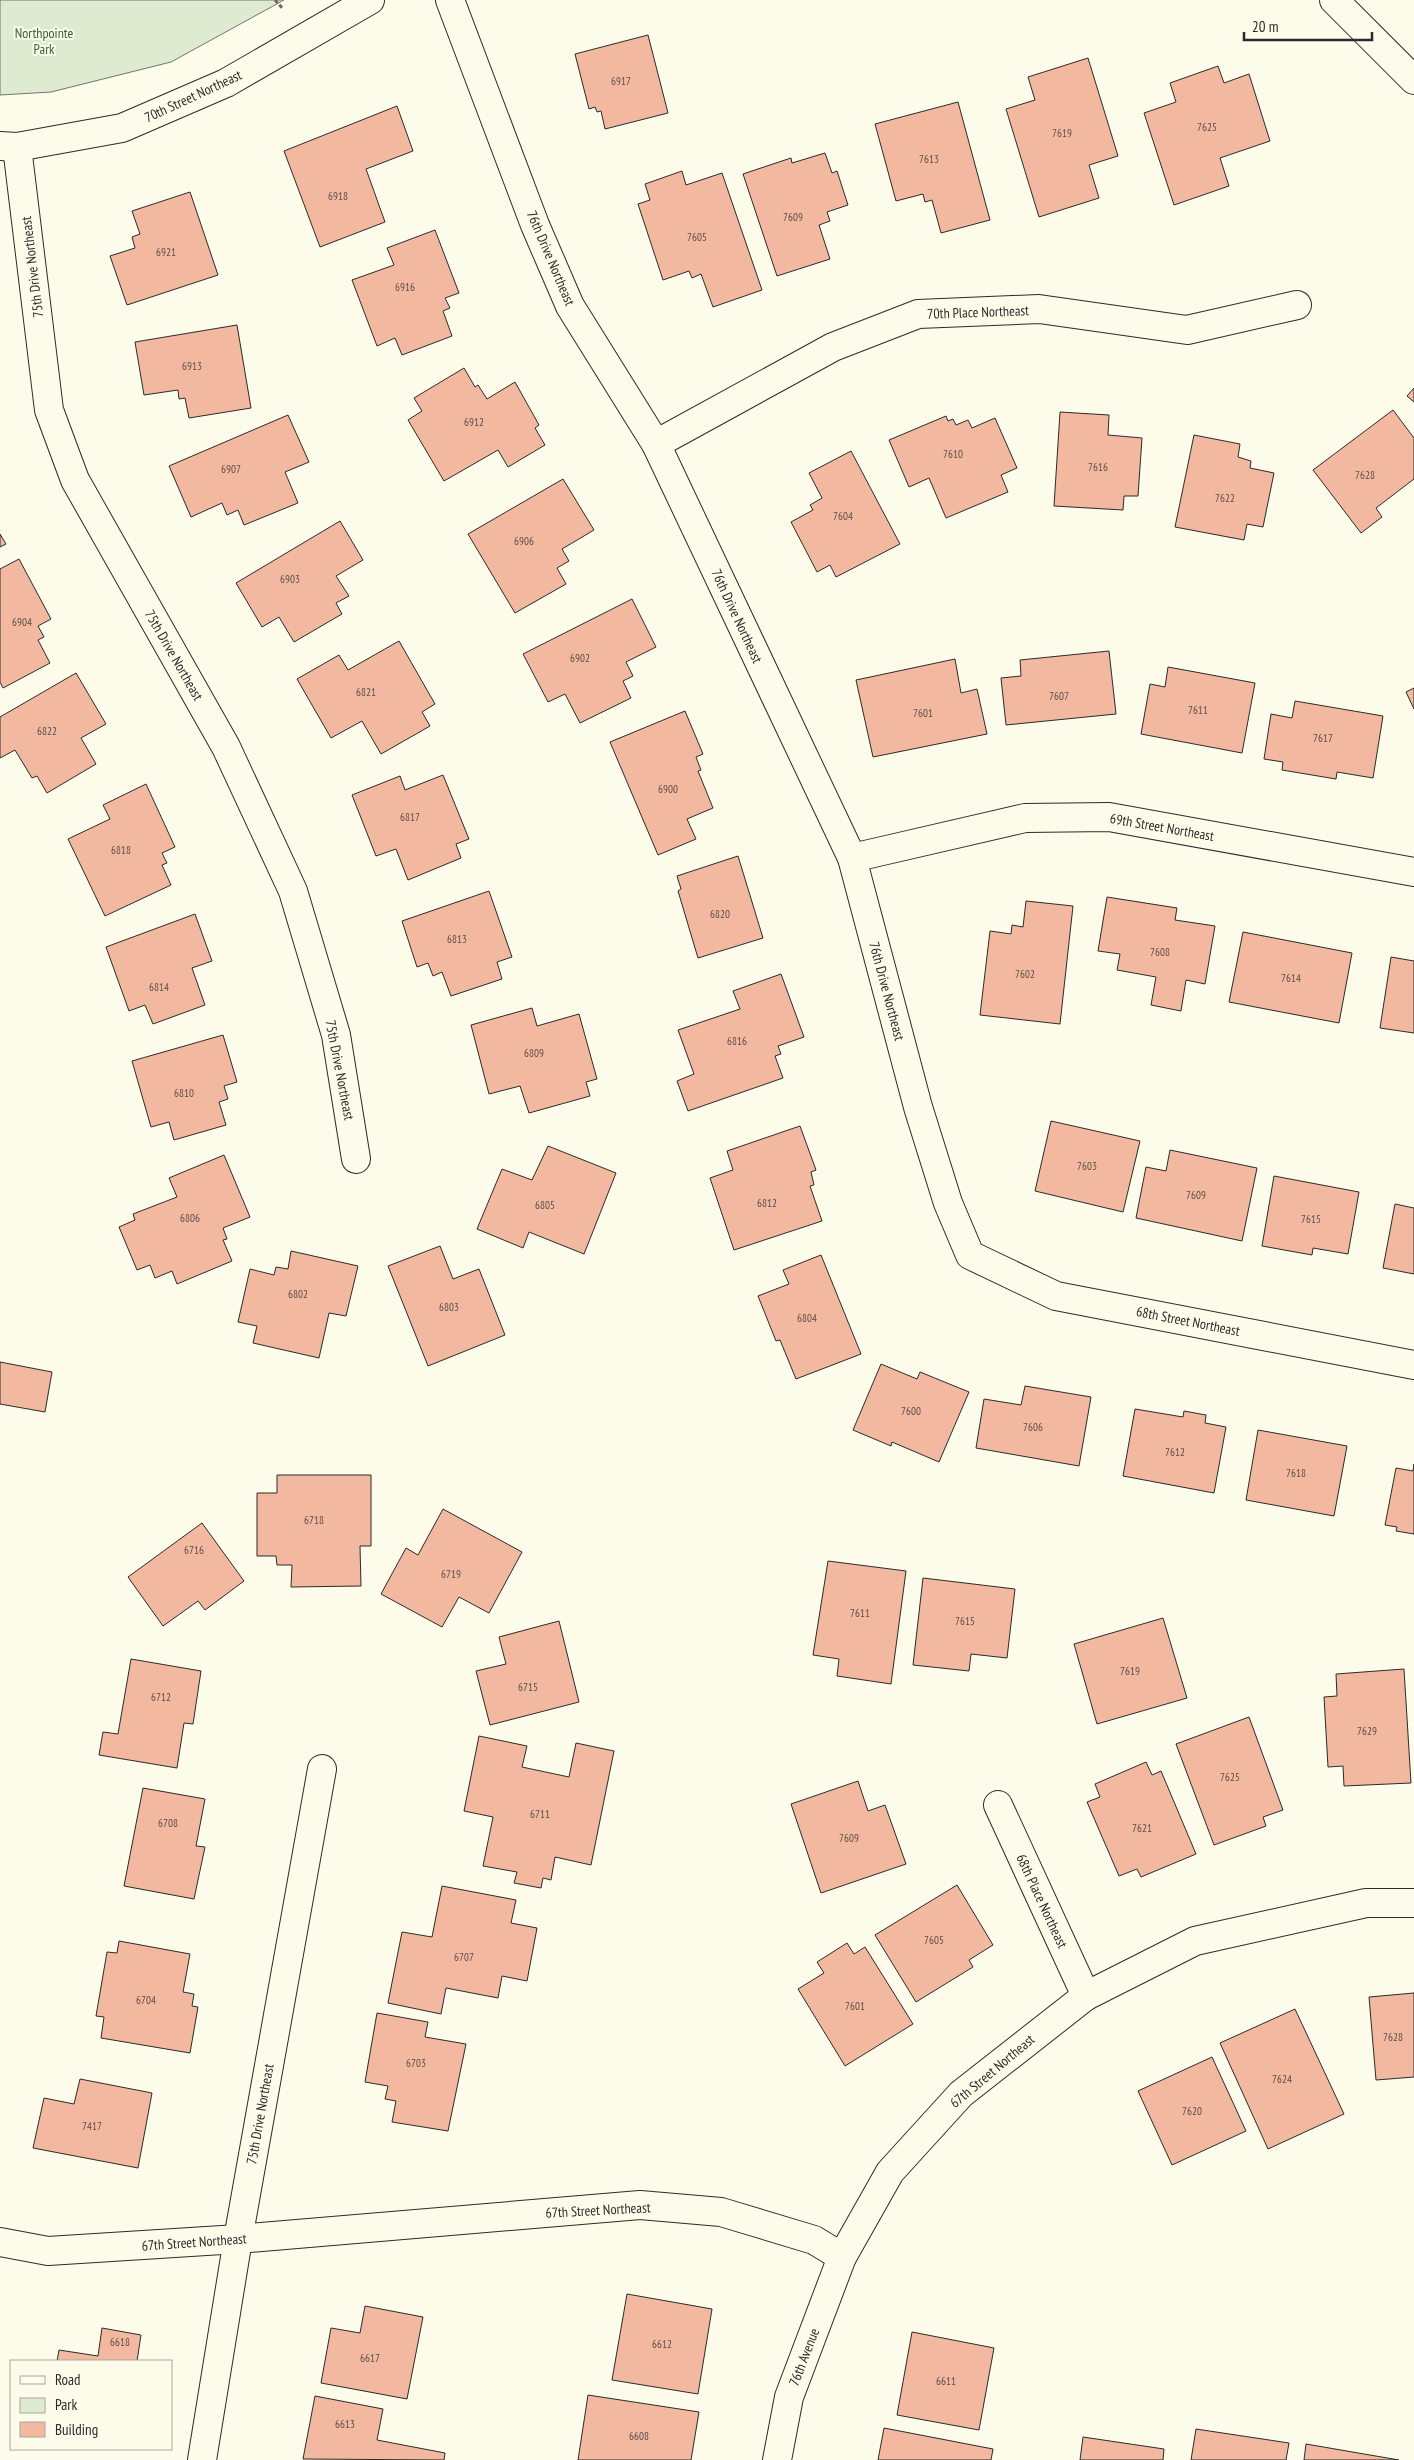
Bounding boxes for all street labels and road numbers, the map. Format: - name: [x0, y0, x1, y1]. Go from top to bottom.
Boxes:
- street label: 70th Street Northeast: [141, 66, 245, 126]
- street label: 76th Drive Northeast: [523, 208, 579, 308]
- street label: 75th Drive Northeast: [17, 215, 47, 319]
- street label: 70th Place Northeast: [927, 301, 1029, 323]
- street label: 76th Drive Northeast: [707, 566, 767, 666]
- street label: 75th Drive Northeast: [141, 606, 207, 704]
- street label: 69th Street Northeast: [1109, 809, 1216, 845]
- street label: 76th Drive Northeast: [865, 940, 909, 1043]
- street label: 75th Drive Northeast: [321, 1018, 359, 1122]
- street label: 68th Street Northeast: [1135, 1302, 1242, 1340]
- street label: 68th Place Northeast: [1012, 1851, 1072, 1951]
- street label: 67th Street Northeast: [946, 2030, 1038, 2112]
- street label: 75th Drive Northeast: [242, 2062, 278, 2166]
- street label: 67th Street Northeast: [545, 2198, 651, 2222]
- street label: 67th Street Northeast: [141, 2229, 247, 2255]
- street label: 76th Avenue: [785, 2325, 823, 2389]

